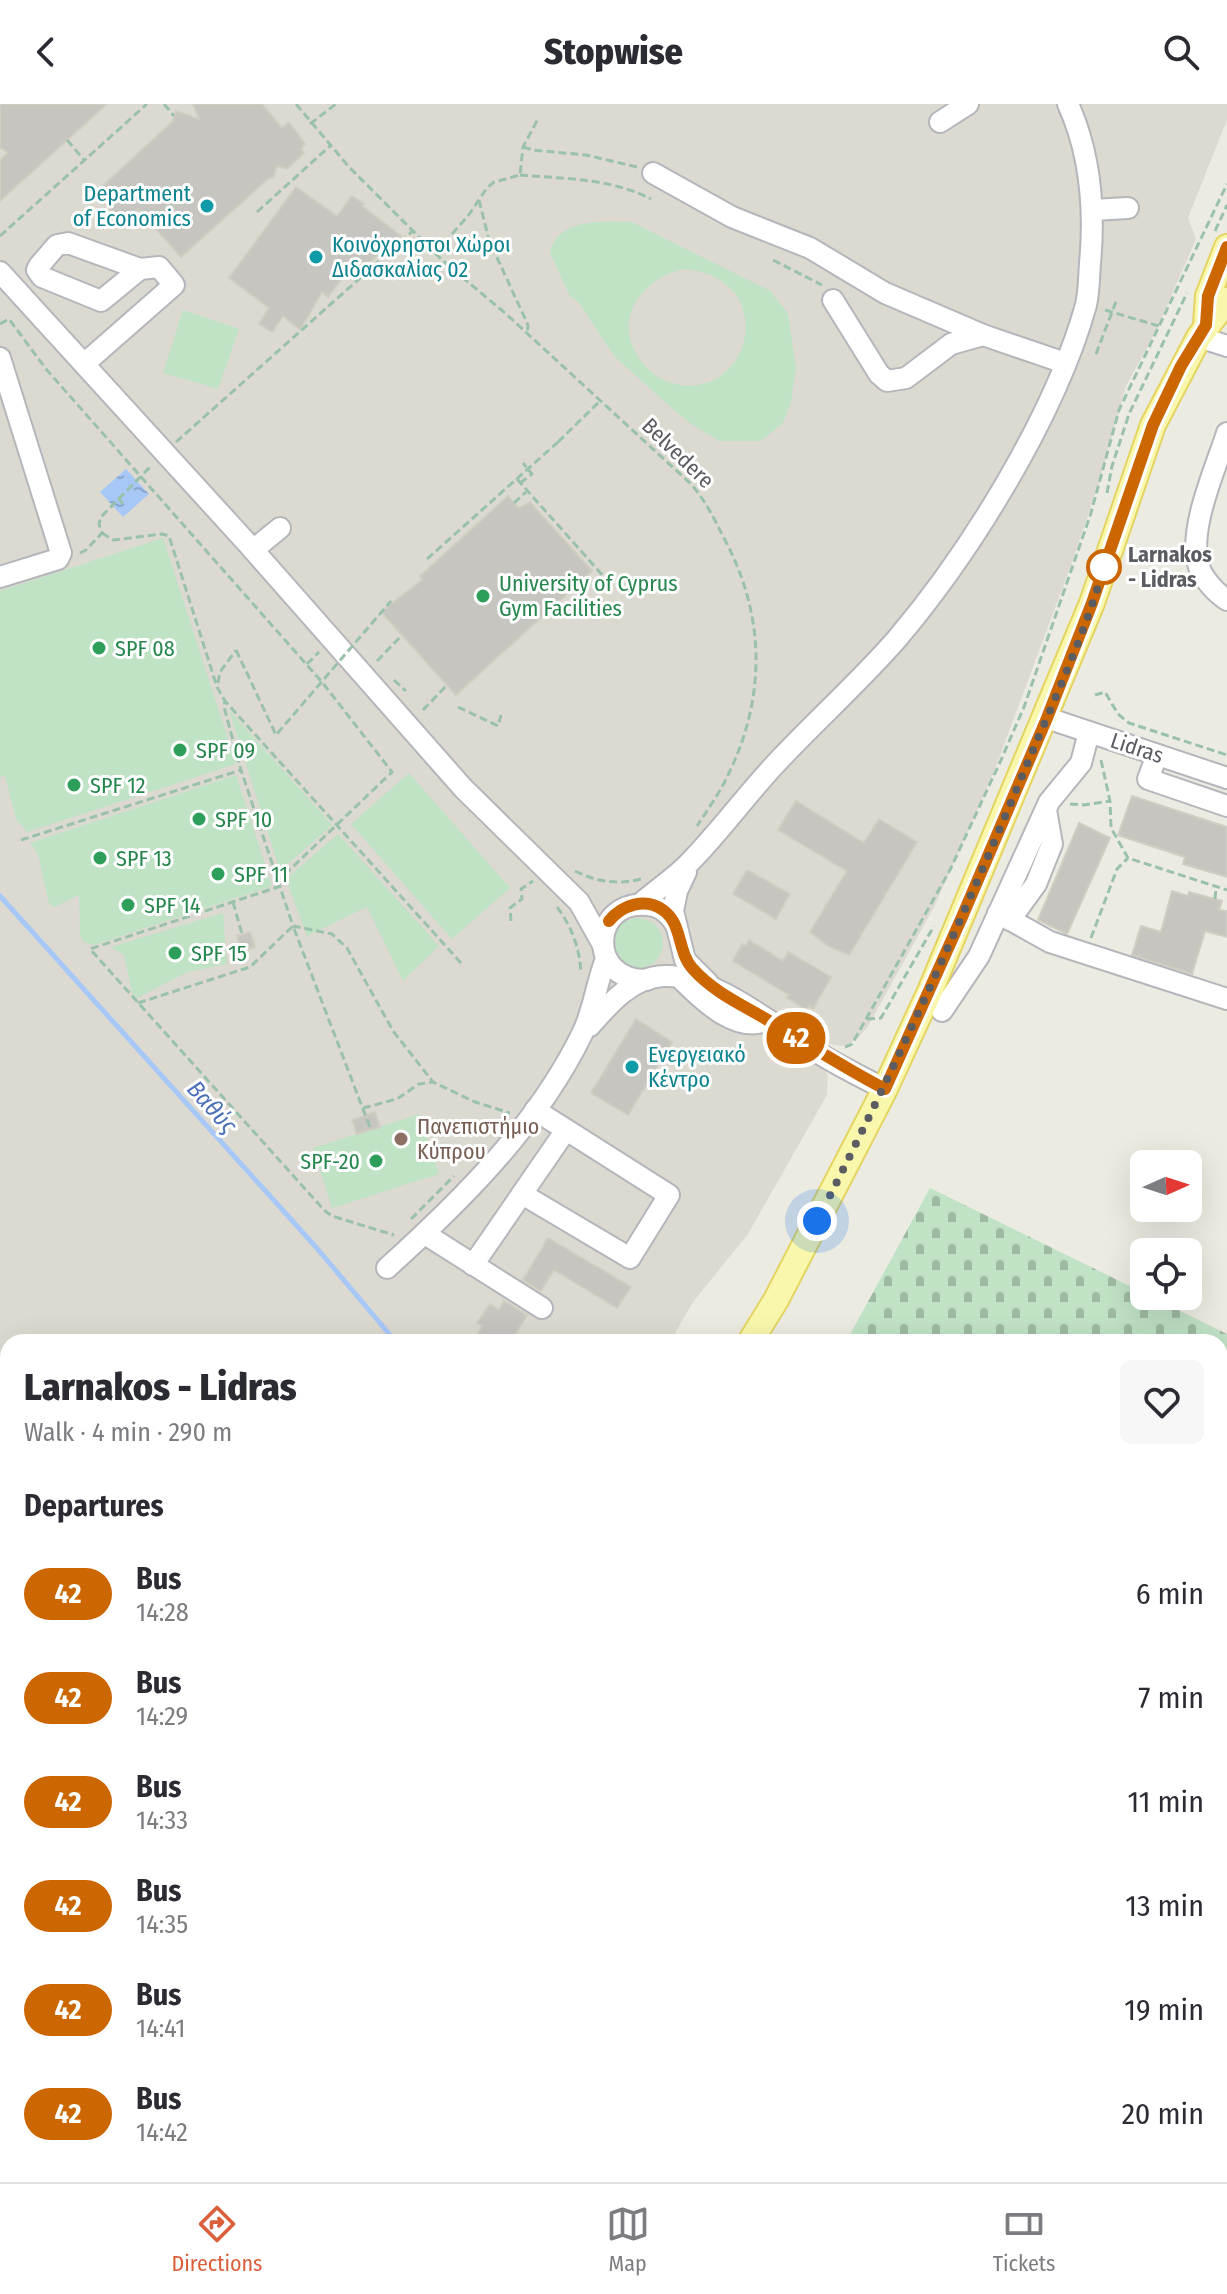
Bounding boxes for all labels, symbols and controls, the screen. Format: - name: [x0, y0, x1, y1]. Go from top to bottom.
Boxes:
- icon: back: [24, 30, 68, 74]
- text: Stopwise: [544, 30, 683, 74]
- icon: search: [1159, 30, 1203, 74]
- place label: Department of Economics: [73, 180, 192, 232]
- marker: Department of Economics: [198, 197, 216, 215]
- place label: Κοινόχρηστοι Χώροι Διδασκαλίας 02: [332, 231, 511, 283]
- marker: Κοινόχρηστοι Χώροι Διδασκαλίας 02: [307, 248, 325, 266]
- street label: Belvedere: [636, 412, 720, 494]
- place label: Larnakos - Lidras: [1128, 541, 1212, 593]
- marker: Larnakos - Lidras: [1087, 550, 1121, 584]
- place label: University of Cyprus Gym Facilities: [499, 570, 678, 622]
- marker: University of Cyprus Gym Facilities: [474, 587, 492, 605]
- place label: SPF 08: [115, 635, 175, 662]
- marker: SPF 08: [90, 639, 108, 657]
- street label: Lidras: [1107, 727, 1167, 769]
- place label: SPF 09: [196, 737, 255, 764]
- marker: SPF 09: [171, 741, 189, 759]
- place label: SPF 12: [90, 772, 146, 799]
- marker: SPF 12: [65, 776, 83, 794]
- place label: SPF 10: [215, 806, 272, 833]
- marker: SPF 10: [190, 810, 208, 828]
- place label: SPF 13: [116, 845, 172, 872]
- marker: SPF 13: [91, 849, 109, 867]
- place label: SPF 11: [234, 861, 288, 888]
- marker: SPF 11: [209, 865, 227, 883]
- place label: SPF 14: [144, 892, 201, 919]
- marker: SPF 14: [119, 896, 137, 914]
- place label: SPF 15: [191, 940, 247, 967]
- marker: SPF 15: [166, 944, 184, 962]
- line badge: 42: [760, 1012, 832, 1064]
- text: 42: [782, 1021, 810, 1054]
- place label: Ενεργειακό Κέντρο: [648, 1041, 746, 1093]
- marker: Ενεργειακό Κέντρο: [623, 1058, 641, 1076]
- water label: Βαθύς: [181, 1075, 243, 1140]
- place label: Πανεπιστήμιο Κύπρου: [417, 1113, 539, 1165]
- marker: Πανεπιστήμιο Κύπρου: [392, 1130, 410, 1148]
- place label: SPF-20: [300, 1148, 360, 1175]
- north arrow: [1130, 1150, 1202, 1222]
- map controls: [1130, 1150, 1202, 1310]
- marker: SPF-20: [367, 1152, 385, 1170]
- your location: [797, 1201, 837, 1241]
- button: locate: [1130, 1238, 1202, 1310]
- button: heart: [1120, 1360, 1204, 1444]
- text: Larnakos - Lidras: [24, 1364, 297, 1410]
- text: Walk · 4 min · 290 m: [24, 1417, 232, 1448]
- text: Departures: [24, 1488, 164, 1524]
- text: Bus: [136, 1561, 181, 1597]
- text: 6 min: [1136, 1576, 1204, 1612]
- text: 42: [54, 1577, 82, 1610]
- text: 14:28: [136, 1597, 189, 1628]
- text: Bus: [136, 1665, 181, 1701]
- text: 7 min: [1138, 1680, 1204, 1716]
- text: 42: [54, 1681, 82, 1714]
- text: 14:29: [136, 1701, 188, 1732]
- text: Bus: [136, 1769, 181, 1805]
- text: 11 min: [1128, 1784, 1204, 1820]
- text: 42: [54, 1785, 82, 1818]
- text: 14:33: [136, 1805, 188, 1836]
- text: Bus: [136, 1873, 181, 1909]
- text: 13 min: [1125, 1888, 1204, 1924]
- text: 42: [54, 1889, 82, 1922]
- text: 14:35: [136, 1909, 188, 1940]
- text: Bus: [136, 1977, 181, 2013]
- text: 19 min: [1124, 1992, 1204, 2028]
- text: 42: [54, 1993, 82, 2026]
- text: 14:41: [136, 2013, 185, 2044]
- text: Bus: [136, 2081, 181, 2117]
- text: 20 min: [1122, 2096, 1204, 2132]
- text: 42: [54, 2097, 82, 2130]
- text: 14:42: [136, 2117, 188, 2148]
- tab: Directions: [172, 2202, 263, 2277]
- tab: Map: [606, 2202, 650, 2277]
- tab: Tickets: [993, 2202, 1055, 2277]

